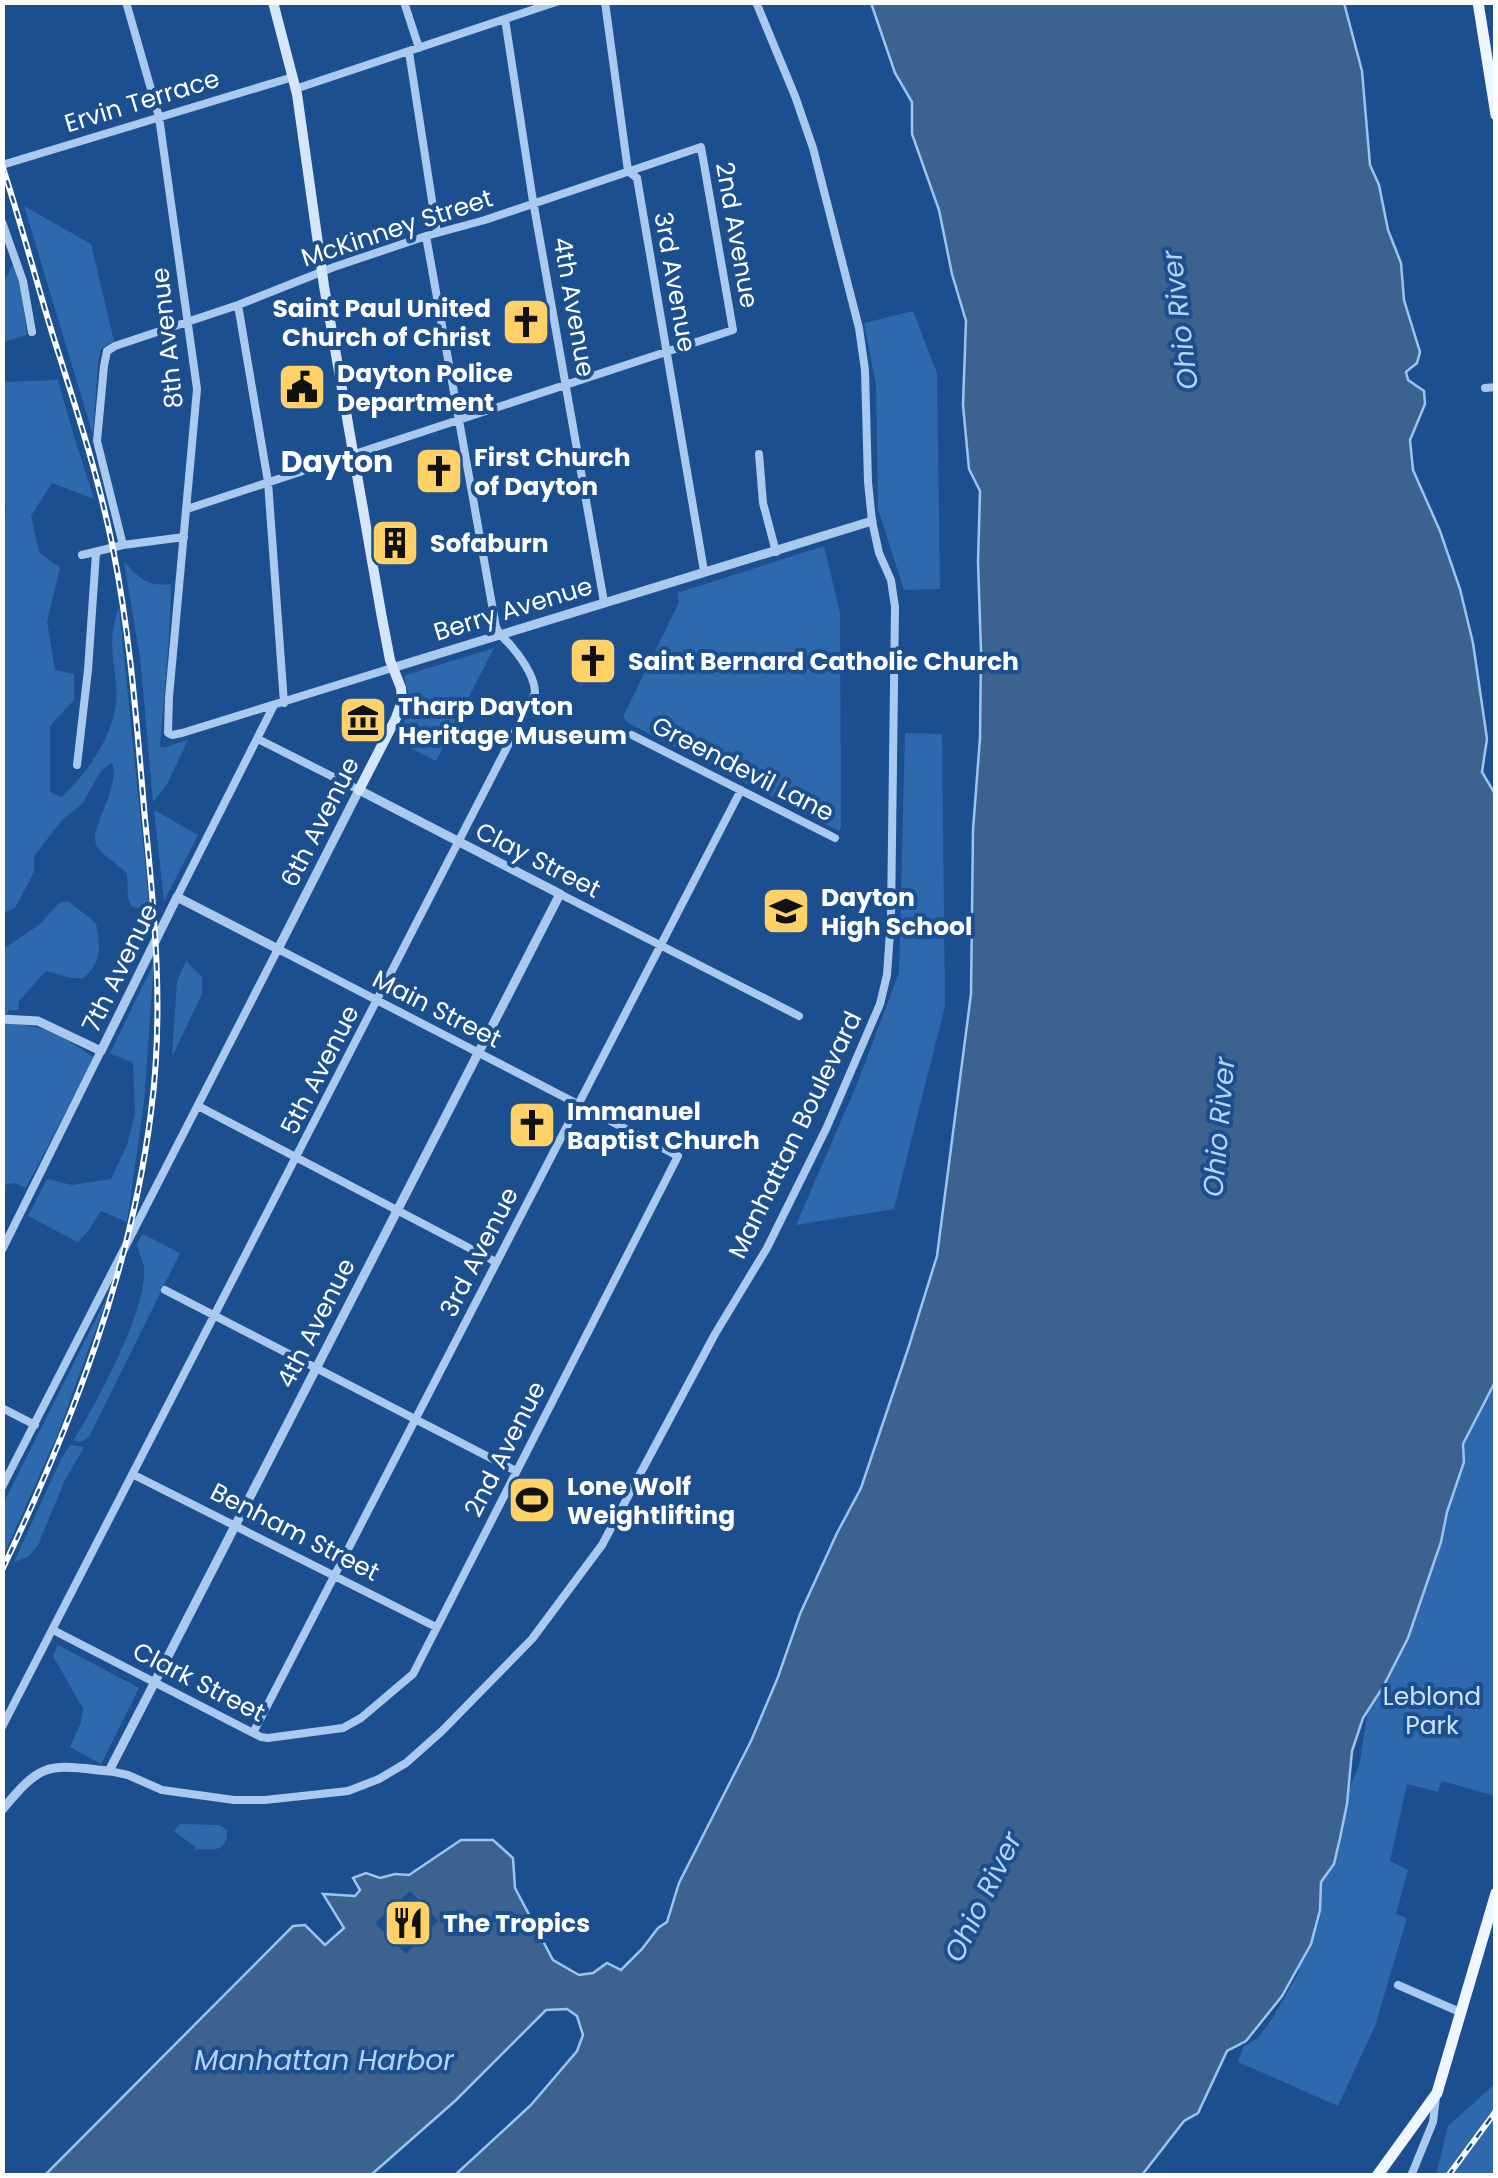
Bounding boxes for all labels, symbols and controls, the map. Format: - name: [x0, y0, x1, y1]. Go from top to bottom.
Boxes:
- street label: Ervin Terrace: [60, 61, 224, 141]
- street label: 2nd Avenue: [707, 159, 767, 311]
- street label: McKinney Street: [297, 181, 497, 275]
- street label: 3rd Avenue: [645, 209, 705, 355]
- street label: 4th Avenue: [544, 234, 604, 380]
- water label: Ohio River: [1152, 247, 1208, 392]
- street label: 8th Avenue: [142, 266, 192, 410]
- place label: Saint Paul United Church of Christ: [272, 291, 491, 355]
- church icon: Saint Paul United Church of Christ: [500, 296, 552, 348]
- place label: Dayton Police Department: [337, 356, 513, 420]
- public building icon: Dayton Police Department: [276, 361, 328, 413]
- district label: Dayton: [281, 440, 393, 483]
- place label: First Church of Dayton: [474, 440, 631, 504]
- church icon: First Church of Dayton: [413, 445, 465, 497]
- building icon: Sofaburn: [369, 517, 421, 569]
- place label: Sofaburn: [430, 526, 549, 561]
- street label: Berry Avenue: [429, 568, 597, 650]
- church icon: Saint Bernard Catholic Church: [567, 635, 619, 687]
- place label: Saint Bernard Catholic Church: [628, 644, 1019, 679]
- place label: Tharp Dayton Heritage Museum: [398, 689, 627, 753]
- museum icon: Tharp Dayton Heritage Museum: [337, 694, 389, 746]
- street label: Greendevil Lane: [646, 708, 840, 830]
- street label: 6th Avenue: [272, 751, 368, 893]
- street label: Clay Street: [469, 813, 607, 907]
- place label: Dayton High School: [821, 880, 972, 944]
- school or university icon: Dayton High School: [760, 885, 812, 937]
- street label: 7th Avenue: [74, 898, 166, 1038]
- street label: Main Street: [366, 962, 508, 1056]
- street label: 5th Avenue: [272, 999, 368, 1141]
- street label: Manhattan Boulevard: [720, 1005, 870, 1265]
- water label: Ohio River: [1193, 1055, 1245, 1199]
- place label: Immanuel Baptist Church: [567, 1094, 760, 1158]
- church icon: Immanuel Baptist Church: [506, 1099, 558, 1151]
- street label: 3rd Avenue: [431, 1181, 527, 1323]
- street label: 4th Avenue: [268, 1252, 364, 1394]
- street label: 2nd Avenue: [456, 1375, 554, 1523]
- place label: Lone Wolf Weightlifting: [567, 1469, 735, 1533]
- street label: Benham Street: [204, 1474, 386, 1590]
- sports icon: Lone Wolf Weightlifting: [506, 1474, 558, 1526]
- street label: Clark Street: [127, 1634, 271, 1730]
- park label: Leblond Park: [1383, 1679, 1481, 1743]
- water label: Ohio River: [935, 1825, 1032, 1969]
- restaurant icon: The Tropics: [382, 1897, 434, 1949]
- place label: The Tropics: [443, 1906, 590, 1941]
- water label: Manhattan Harbor: [194, 2041, 454, 2080]

